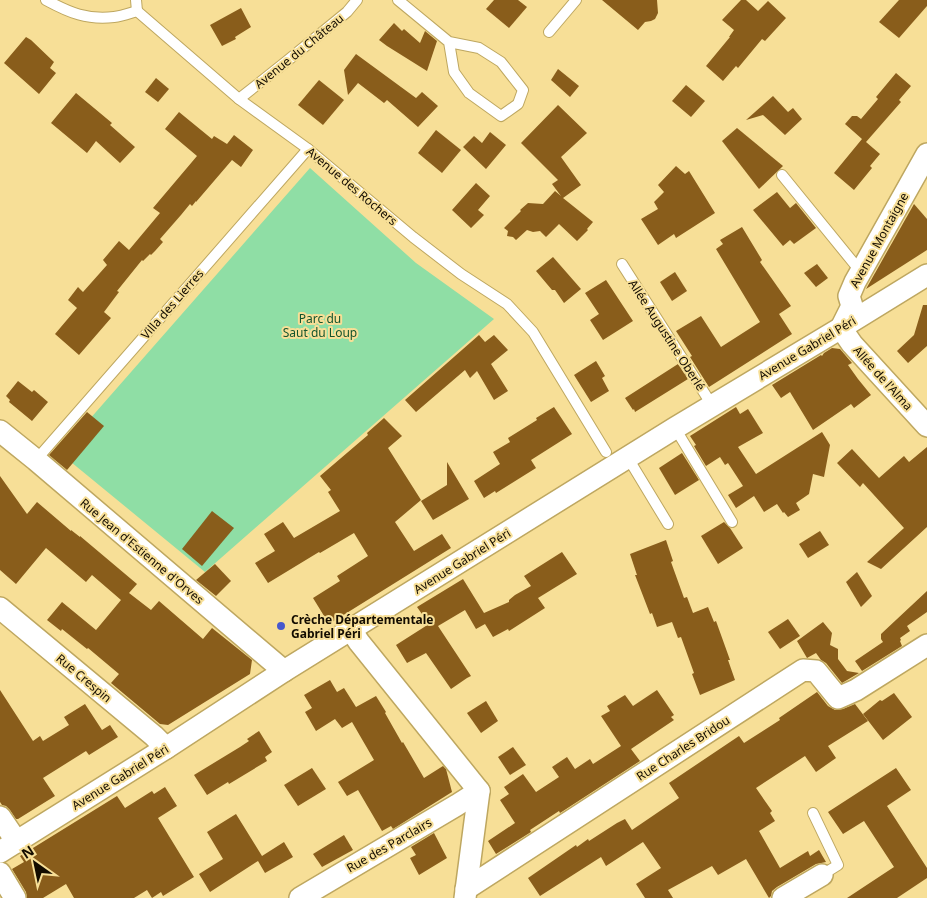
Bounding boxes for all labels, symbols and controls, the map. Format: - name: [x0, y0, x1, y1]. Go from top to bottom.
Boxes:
- street label: Avenue du Château: [251, 10, 347, 92]
- street label: Avenue des Rochers: [303, 143, 401, 229]
- street label: Avenue Montaigne: [846, 189, 912, 291]
- street label: Villa des Lierres: [137, 265, 207, 343]
- street label: Allée Augustine Oberlé: [625, 276, 709, 394]
- park label: Parc du Saut du Loup: [283, 310, 357, 341]
- street label: Avenue Gabriel Péri: [755, 312, 859, 384]
- street label: Allée de l'Alma: [849, 342, 917, 414]
- street label: Rue Jean d'Estienne d'Orves: [77, 494, 208, 608]
- street label: Avenue Gabriel Péri: [410, 524, 514, 598]
- place label: Crèche Départementale Gabriel Péri: [291, 611, 434, 642]
- marker: Crèche Départementale Gabriel Péri: [275, 620, 287, 632]
- street label: Rue Crespin: [53, 650, 115, 706]
- street label: Rue Charles Bridou: [633, 711, 733, 785]
- street label: Avenue Gabriel Péri: [68, 740, 172, 814]
- street label: Rue des Parclairs: [343, 814, 435, 876]
- north arrow: [10, 838, 60, 888]
- text: N: [18, 841, 38, 863]

